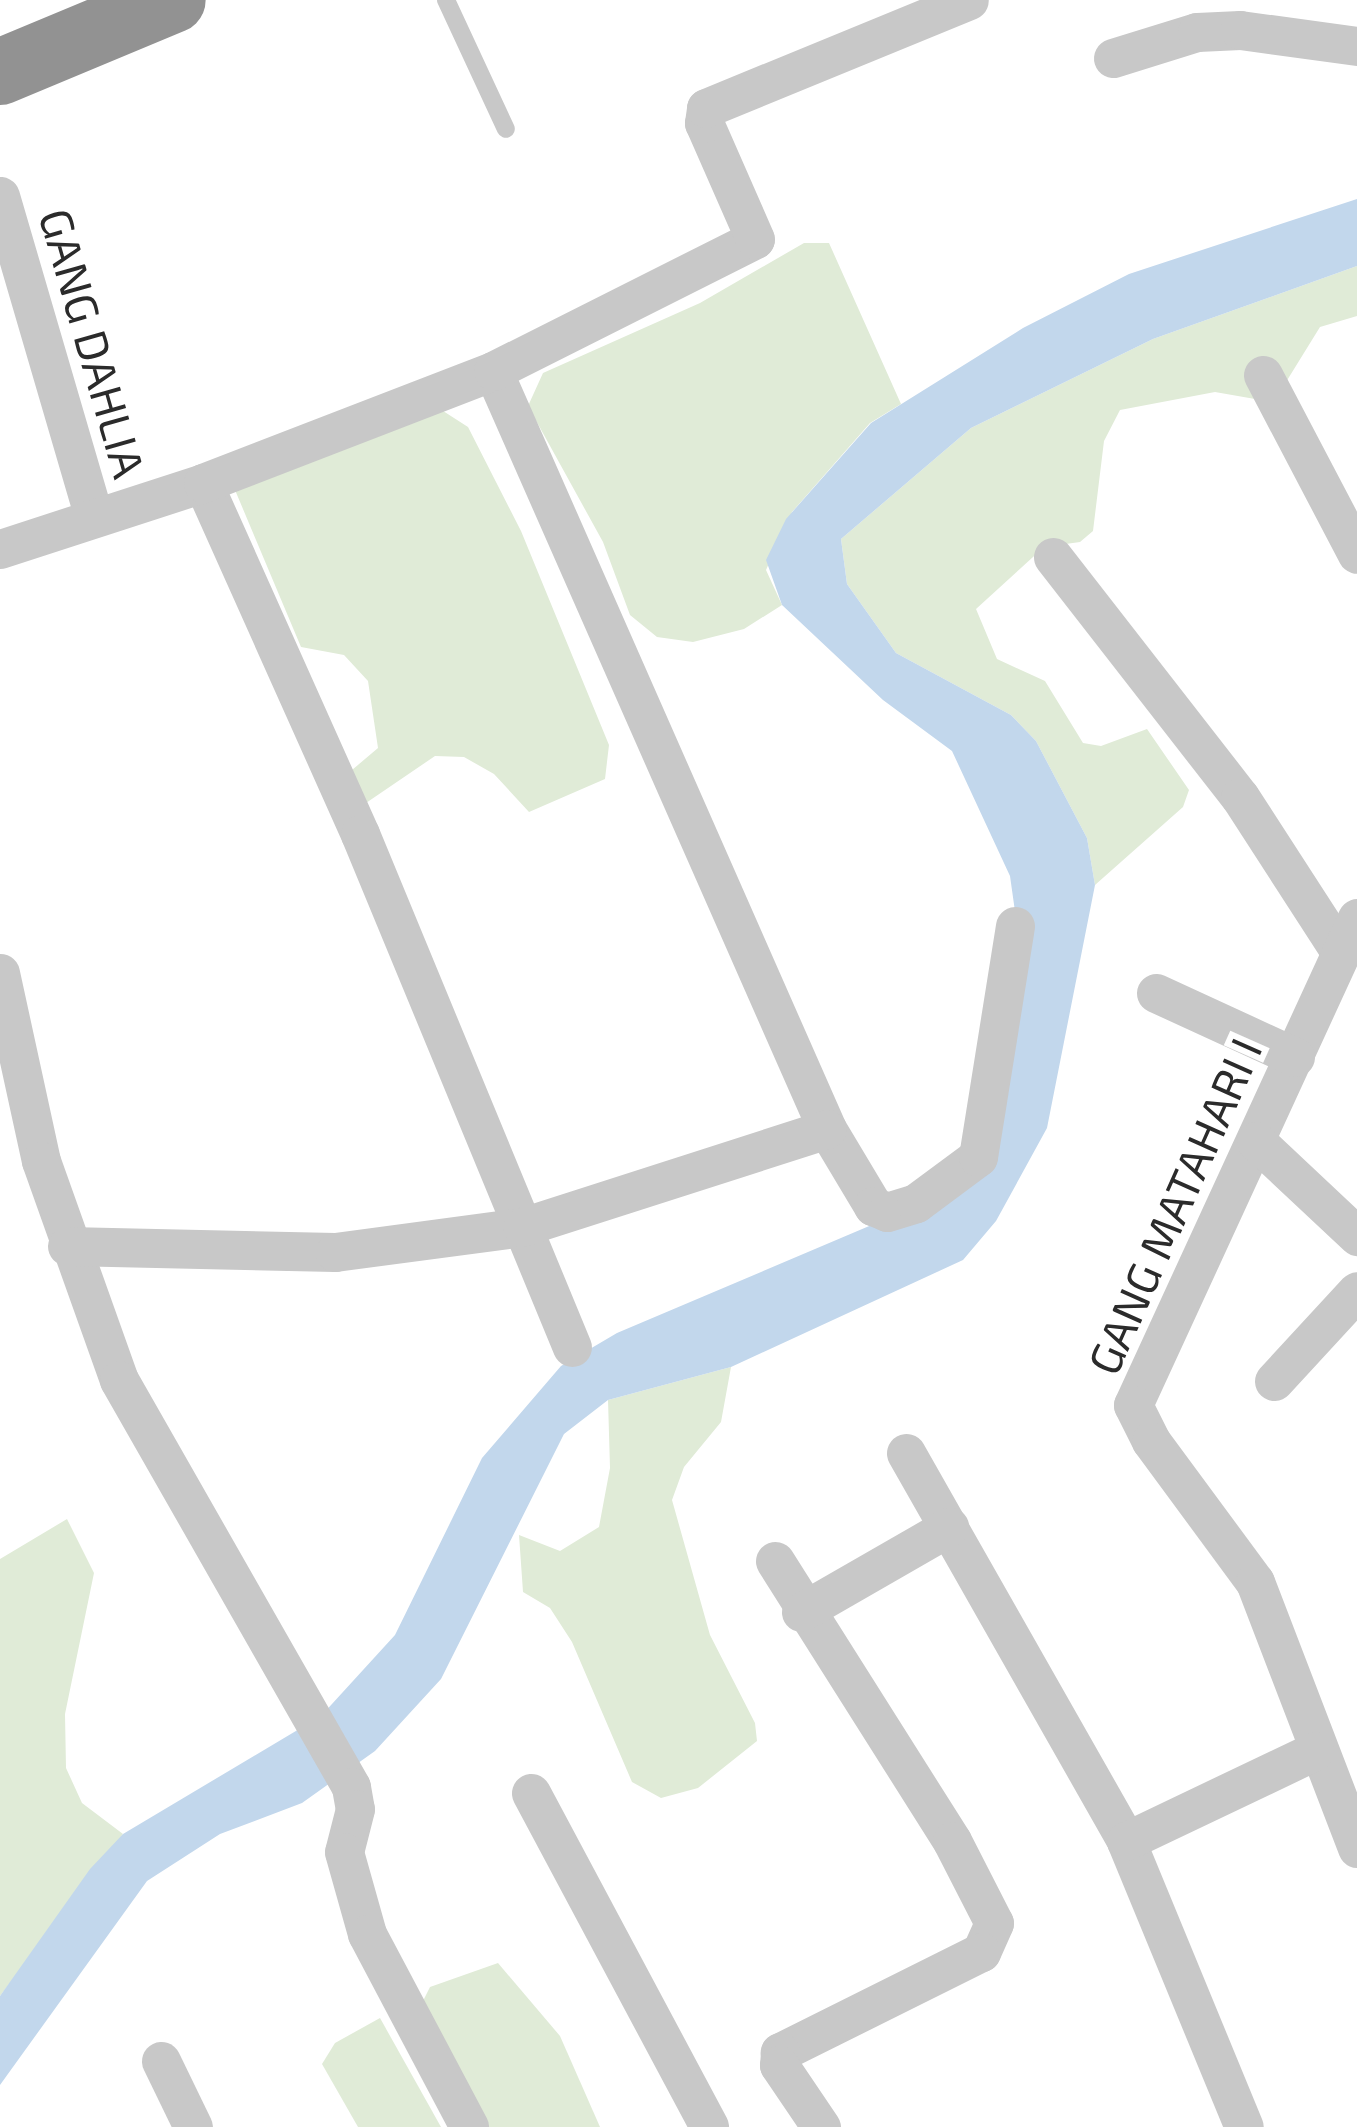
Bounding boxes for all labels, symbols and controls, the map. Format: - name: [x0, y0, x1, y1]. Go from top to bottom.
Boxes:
- street label: GANG DAHLIA: [29, 202, 157, 484]
- street label: GANG MATAHARI I: [1076, 1030, 1272, 1382]

